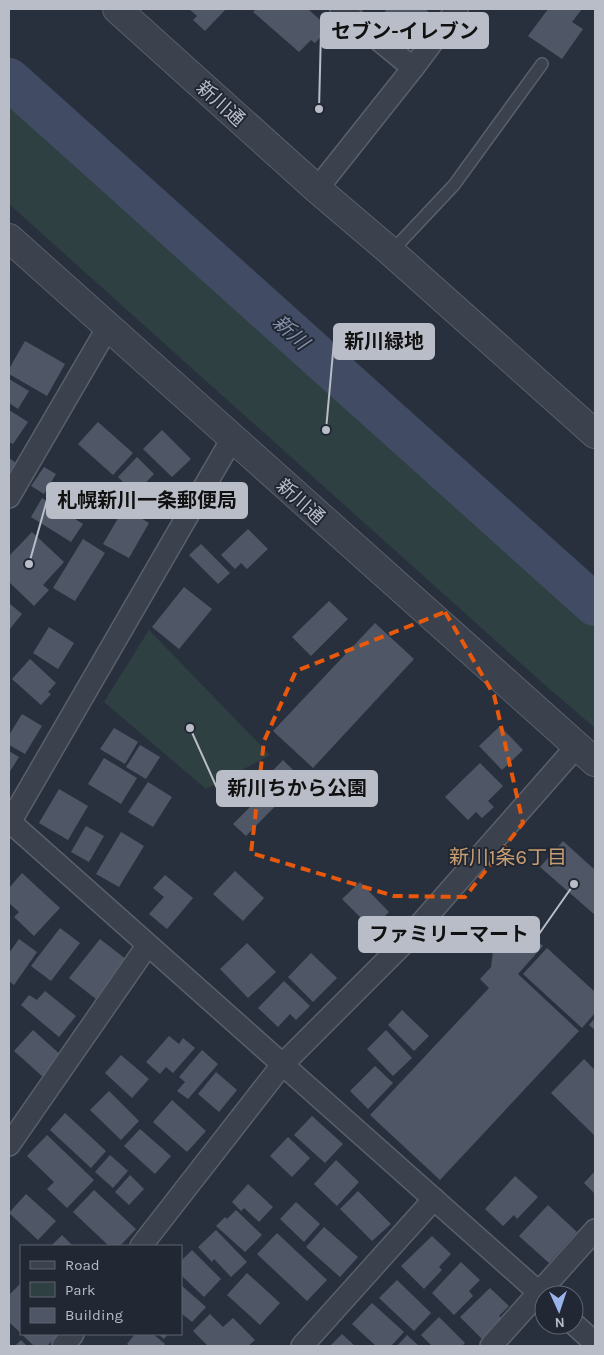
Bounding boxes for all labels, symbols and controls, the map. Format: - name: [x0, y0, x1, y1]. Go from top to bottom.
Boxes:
- callout: セブン-イレブン: [321, 13, 488, 48]
- text: セブン-イレブン: [331, 20, 479, 43]
- street label: 新川通: [192, 76, 249, 131]
- water label: 新川: [268, 310, 315, 356]
- callout: 新川緑地: [334, 324, 434, 359]
- text: 新川緑地: [344, 330, 424, 353]
- street label: 新川通: [272, 474, 329, 529]
- callout: 札幌新川一条郵便局: [47, 483, 247, 518]
- text: 札幌新川一条郵便局: [57, 489, 237, 512]
- callout: 新川ちから公園: [217, 771, 377, 806]
- text: 新川ちから公園: [227, 777, 367, 800]
- district label: 新川1条6丁目: [449, 846, 567, 869]
- callout: ファミリーマート: [359, 917, 539, 952]
- text: ファミリーマート: [369, 923, 529, 946]
- legend: [20, 1245, 182, 1335]
- text: Road: [65, 1256, 100, 1274]
- text: Park: [65, 1281, 95, 1299]
- north arrow: [534, 1285, 584, 1335]
- text: Building: [65, 1306, 123, 1324]
- text: N: [554, 1314, 565, 1331]

